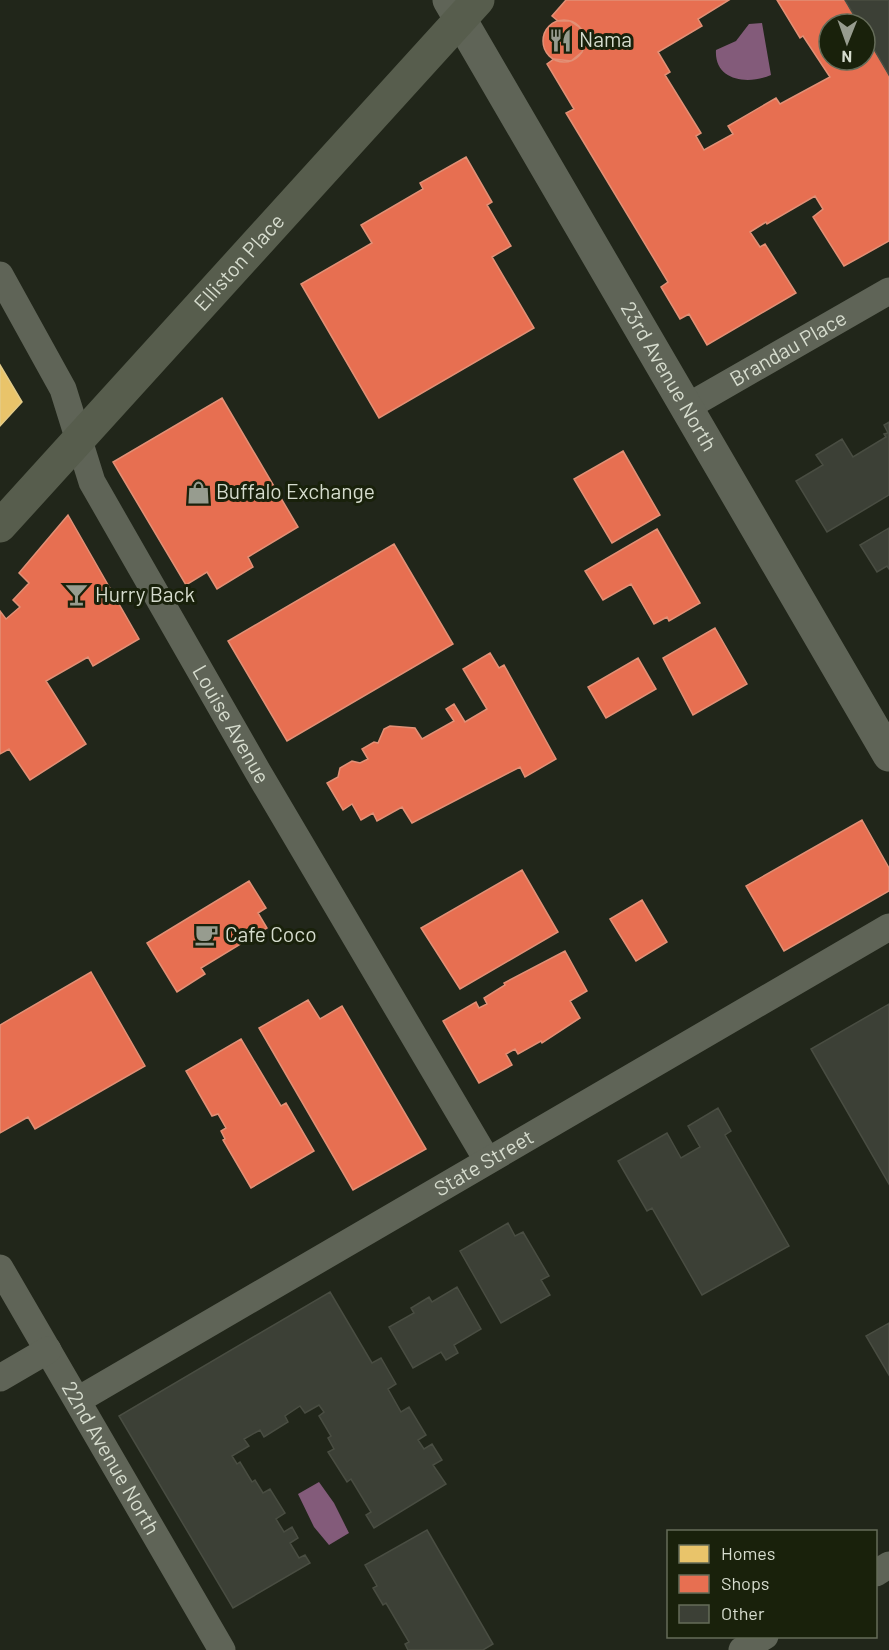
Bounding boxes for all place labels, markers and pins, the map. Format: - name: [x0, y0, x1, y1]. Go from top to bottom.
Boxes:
- place label: Nama: [579, 26, 632, 51]
- restaurant icon: Nama: [548, 27, 574, 53]
- place label: Buffalo Exchange: [216, 478, 375, 503]
- shop icon: Buffalo Exchange: [185, 479, 211, 505]
- place label: Hurry Back: [95, 581, 195, 606]
- bar icon: Hurry Back: [64, 582, 90, 608]
- place label: Cafe Coco: [225, 921, 317, 946]
- cafe icon: Cafe Coco: [194, 922, 220, 948]

